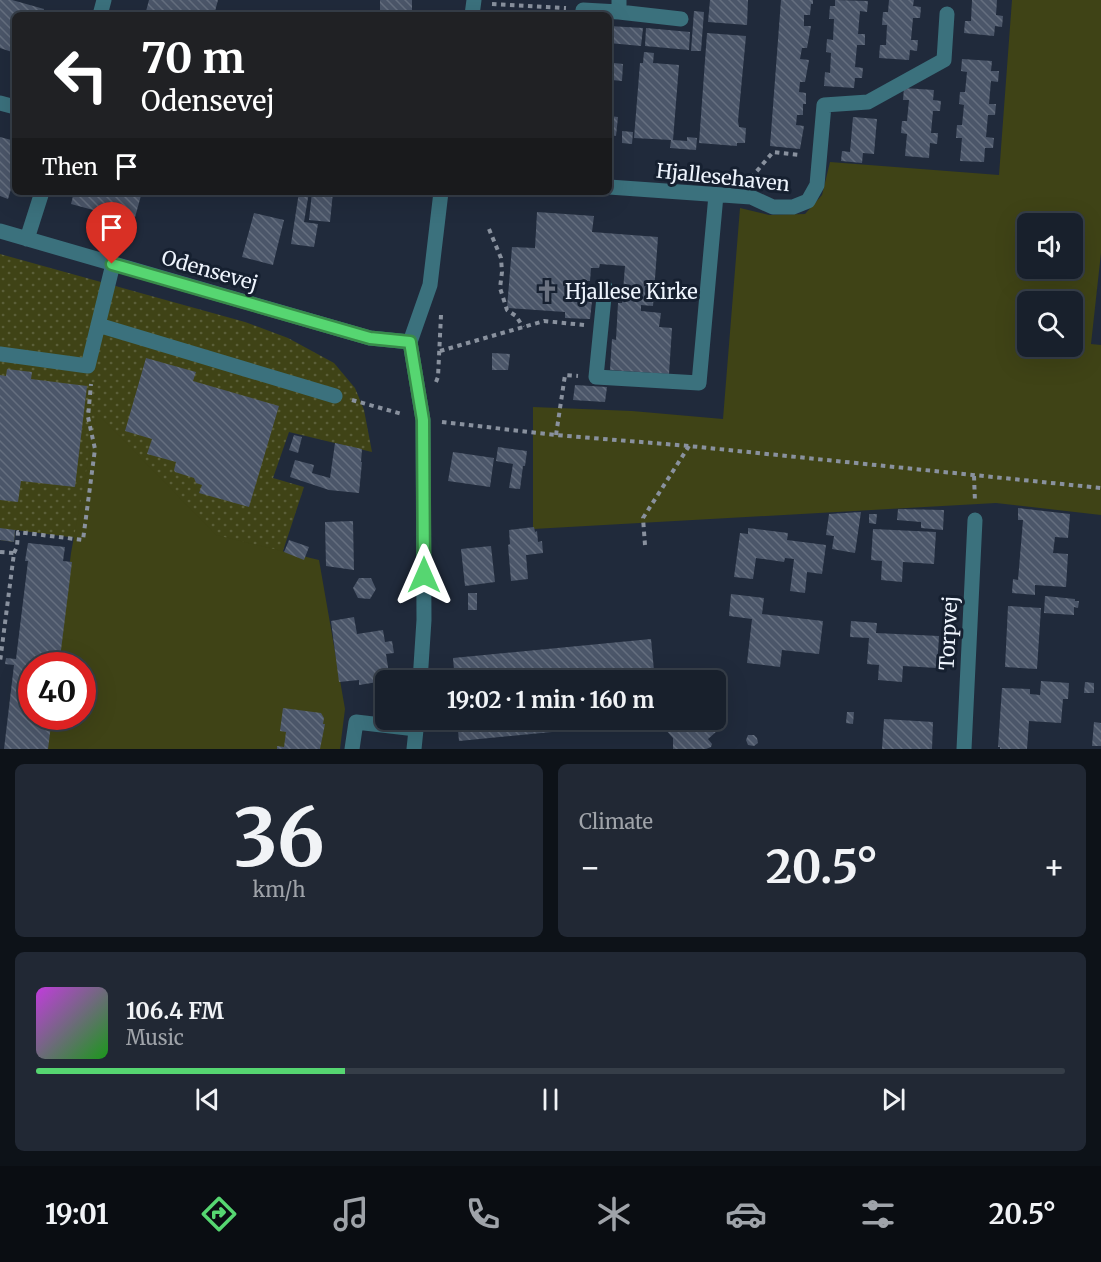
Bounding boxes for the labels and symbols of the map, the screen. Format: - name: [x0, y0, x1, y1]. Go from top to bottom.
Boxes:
- street label: Hjallesehaven: [655, 158, 791, 196]
- pin: [86, 202, 137, 264]
- street label: Odensevej: [159, 244, 261, 296]
- church icon: Hjallese Kirke: [534, 278, 560, 304]
- place label: Hjallese Kirke: [565, 279, 698, 304]
- position arrow: [392, 543, 456, 607]
- street label: Torpvej: [934, 595, 962, 671]
- speed limit sign: 40: [18, 652, 96, 730]

